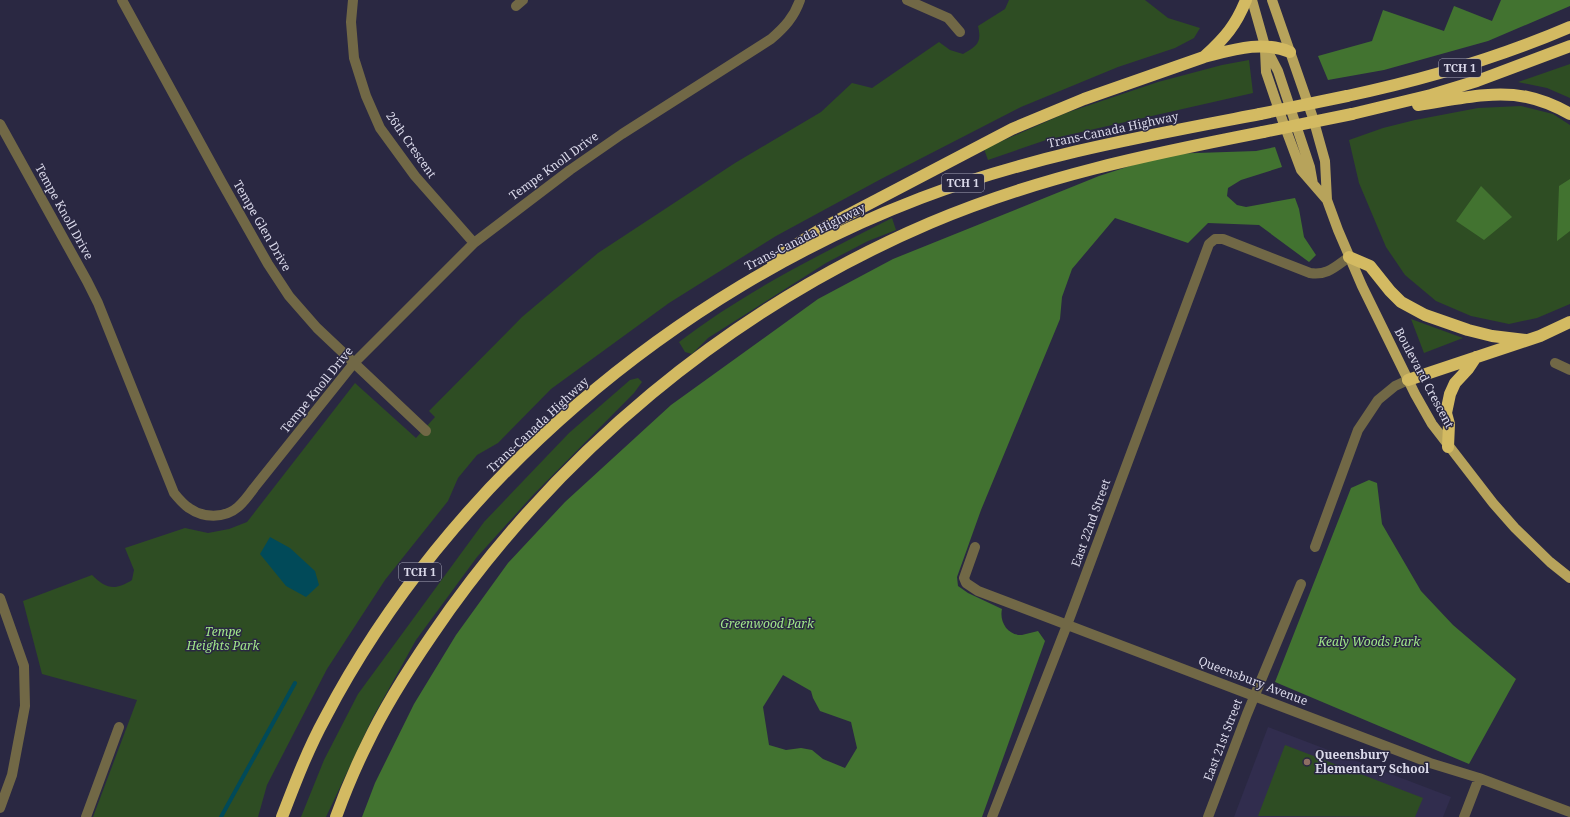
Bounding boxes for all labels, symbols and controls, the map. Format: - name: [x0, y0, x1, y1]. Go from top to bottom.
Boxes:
- road number: TCH 1: [1439, 59, 1481, 77]
- street label: Trans-Canada Highway: [1046, 107, 1180, 152]
- street label: 26th Crescent: [382, 108, 441, 181]
- street label: Tempe Knoll Drive: [506, 127, 602, 204]
- street label: Tempe Knoll Drive: [31, 161, 98, 263]
- road number: TCH 1: [942, 174, 984, 192]
- street label: Tempe Glen Drive: [229, 177, 295, 274]
- street label: Trans-Canada Highway: [742, 199, 868, 274]
- street label: Boulevard Crescent: [1391, 325, 1458, 431]
- street label: Tempe Knoll Drive: [276, 343, 357, 436]
- street label: Trans-Canada Highway: [483, 373, 592, 476]
- street label: East 22nd Street: [1067, 477, 1114, 569]
- road number: TCH 1: [399, 563, 441, 581]
- park label: Greenwood Park: [720, 615, 815, 632]
- park label: Tempe Heights Park: [186, 623, 261, 654]
- park label: Kealy Woods Park: [1317, 633, 1421, 650]
- street label: Queensbury Avenue: [1196, 652, 1310, 709]
- street label: East 21st Street: [1199, 696, 1246, 783]
- place label: Queensbury Elementary School: [1315, 746, 1430, 777]
- marker: Queensbury Elementary School: [1302, 757, 1312, 767]

